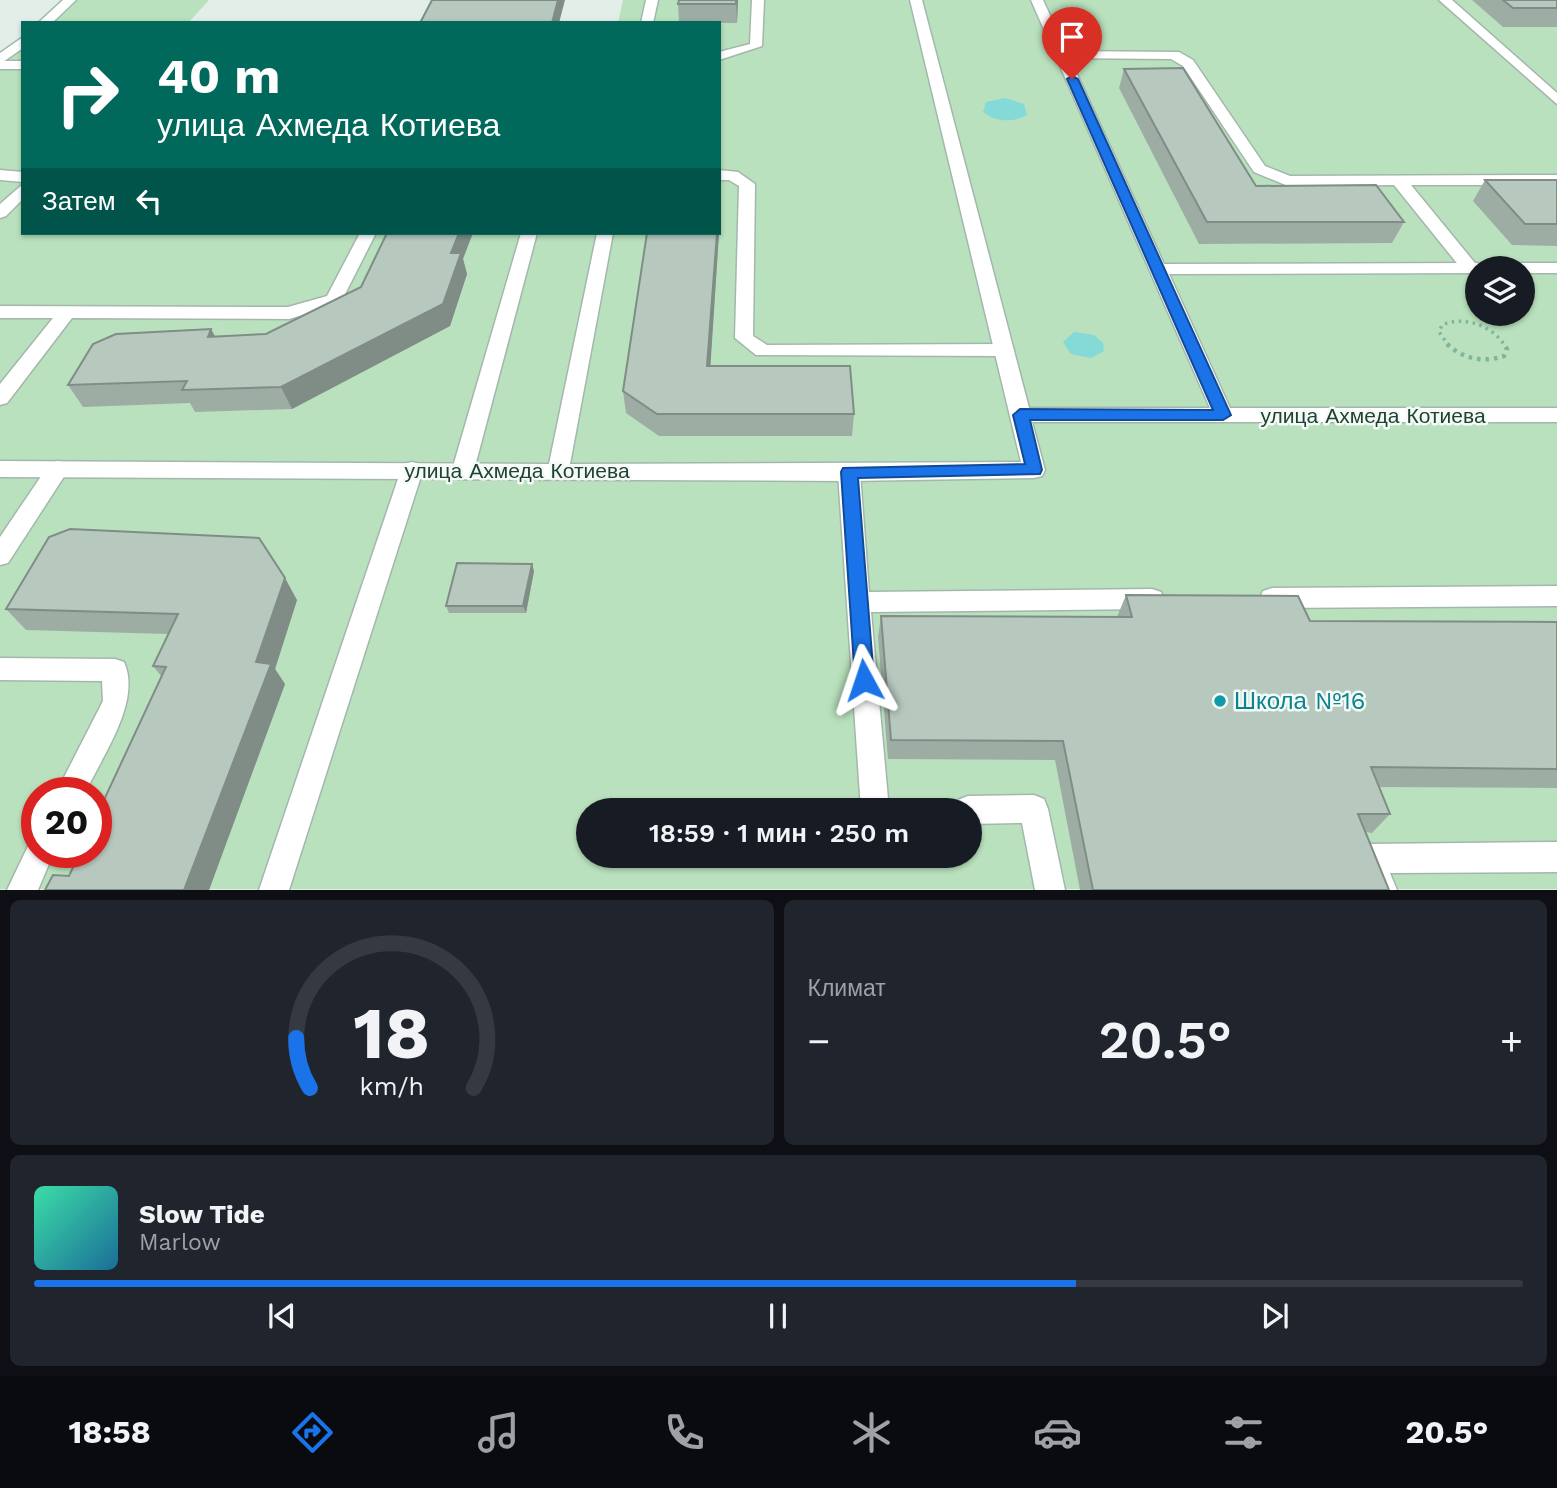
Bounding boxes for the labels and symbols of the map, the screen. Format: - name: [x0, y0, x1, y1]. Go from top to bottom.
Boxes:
- pin: [1042, 7, 1102, 79]
- street label: улица Ахмеда Котиева: [1260, 403, 1486, 428]
- street label: улица Ахмеда Котиева: [404, 458, 630, 483]
- position arrow: [827, 643, 901, 717]
- place label: Школа №16: [1234, 687, 1365, 715]
- marker: Школа №16: [1212, 693, 1228, 709]
- speed limit sign: 20: [21, 777, 112, 868]

